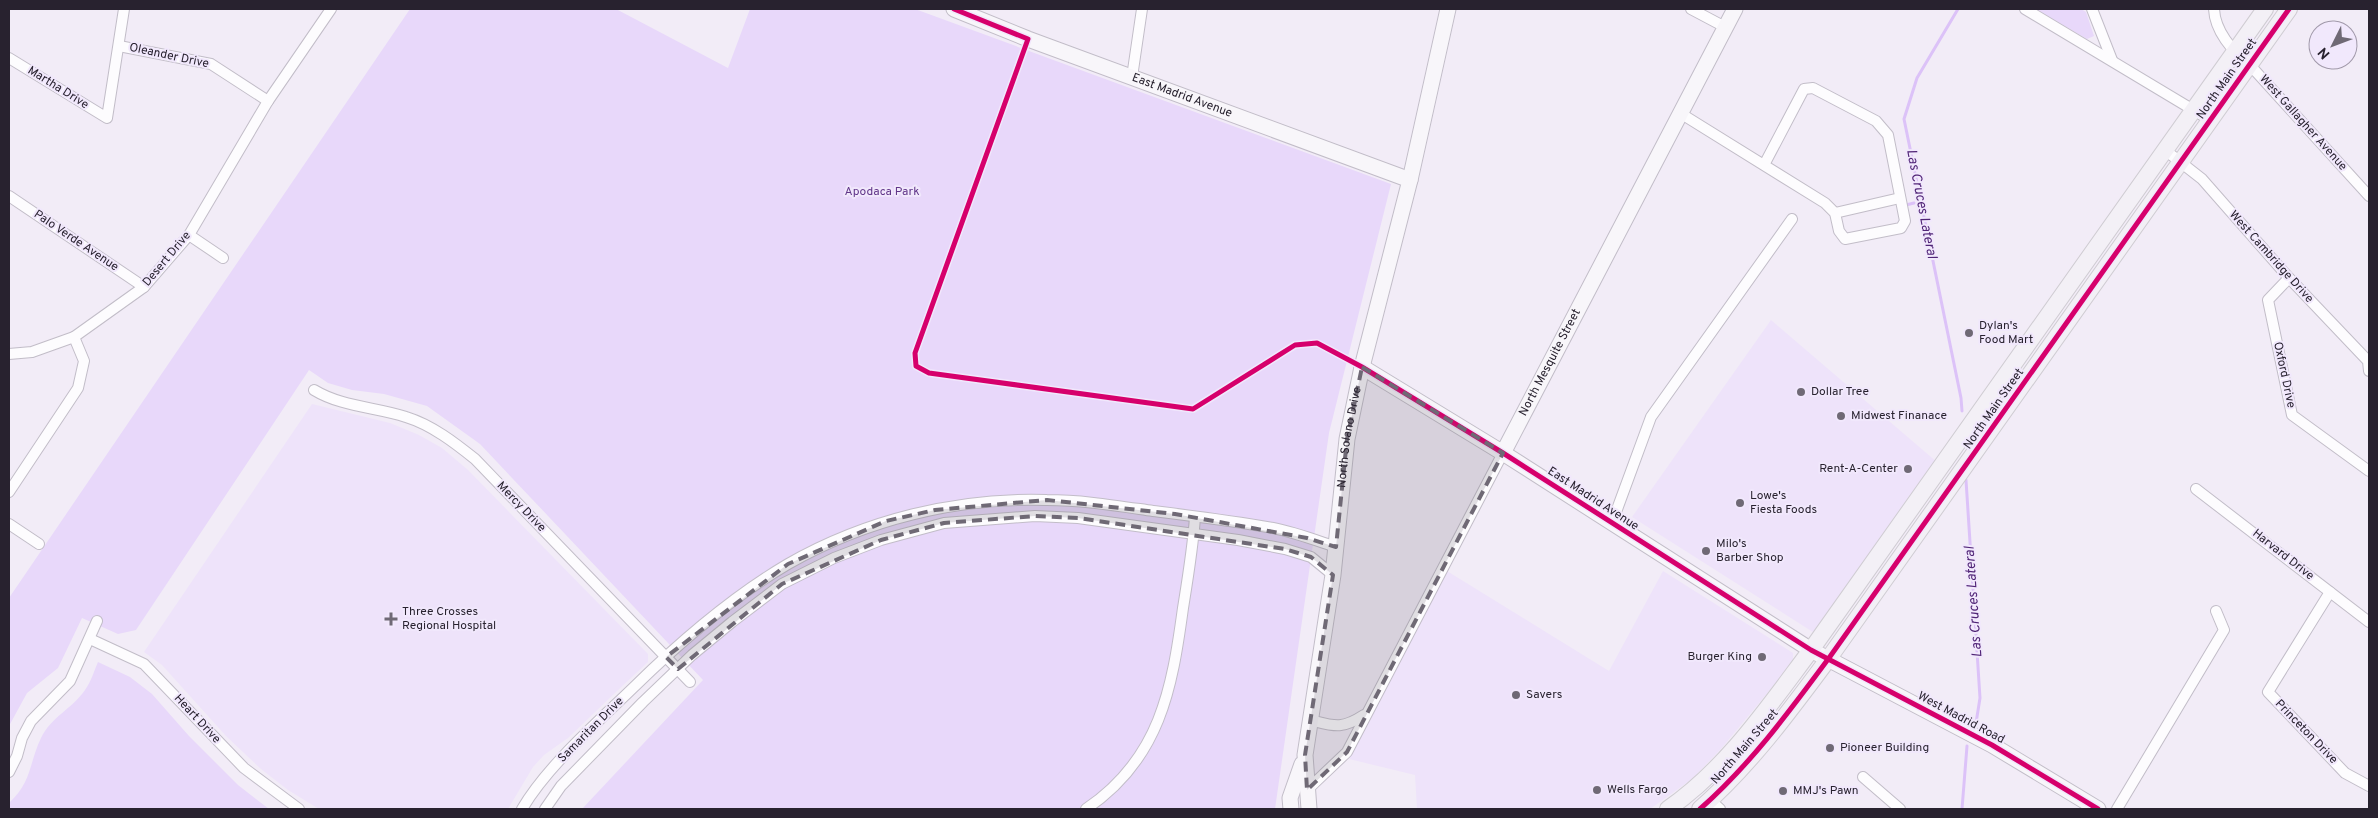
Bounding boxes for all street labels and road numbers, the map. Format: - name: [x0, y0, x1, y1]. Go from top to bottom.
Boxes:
- street label: North Main Street: [2193, 35, 2261, 123]
- street label: Oleander Drive: [128, 40, 210, 72]
- street label: Martha Drive: [24, 63, 92, 113]
- street label: East Madrid Avenue: [1130, 70, 1234, 122]
- street label: West Gallagher Avenue: [2256, 72, 2350, 174]
- street label: Palo Verde Avenue: [30, 207, 122, 275]
- street label: West Cambridge Drive: [2225, 207, 2317, 307]
- street label: Desert Drive: [139, 228, 195, 290]
- street label: North Mesquite Street: [1516, 306, 1585, 419]
- street label: Oxford Drive: [2269, 340, 2299, 410]
- street label: North Main Street: [1960, 365, 2028, 453]
- street label: North Solano Drive: [1334, 385, 1366, 489]
- street label: East Madrid Avenue: [1544, 464, 1642, 534]
- street label: Mercy Drive: [493, 478, 549, 536]
- street label: Harvard Drive: [2249, 526, 2317, 584]
- street label: West Madrid Road: [1915, 688, 2007, 748]
- street label: Heart Drive: [170, 691, 224, 747]
- street label: Samaritan Drive: [555, 694, 627, 766]
- street label: Princeton Drive: [2271, 696, 2341, 768]
- street label: North Main Street: [1708, 706, 1782, 788]

